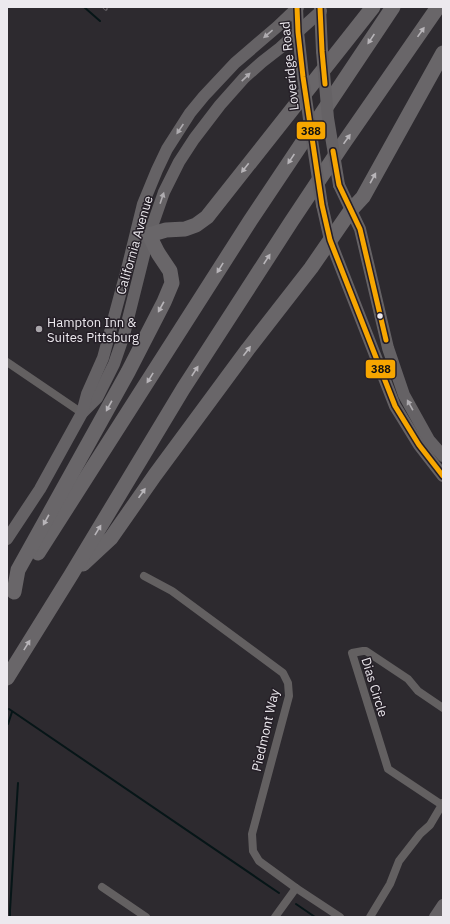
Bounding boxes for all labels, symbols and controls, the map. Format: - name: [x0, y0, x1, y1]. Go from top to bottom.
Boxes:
- street label: Loveridge Road: [276, 21, 303, 111]
- one-way arrow: [417, 27, 425, 37]
- one-way arrow: [263, 30, 274, 39]
- one-way arrow: [367, 34, 375, 45]
- one-way arrow: [241, 72, 251, 81]
- line badge: 388: [296, 121, 326, 140]
- one-way arrow: [176, 124, 184, 134]
- text: 388: [301, 124, 321, 138]
- one-way arrow: [343, 134, 351, 144]
- one-way arrow: [287, 154, 295, 164]
- one-way arrow: [241, 162, 249, 173]
- one-way arrow: [370, 172, 377, 184]
- one-way arrow: [160, 191, 166, 203]
- street label: California Avenue: [112, 194, 157, 297]
- one-way arrow: [264, 253, 271, 265]
- one-way arrow: [216, 263, 224, 273]
- one-way arrow: [157, 301, 164, 313]
- unlabelled marker: [375, 311, 385, 321]
- place label: Hampton Inn & Suites Pittsburg: [47, 314, 139, 346]
- marker: Hampton Inn & Suites Pittsburg: [34, 324, 44, 334]
- one-way arrow: [243, 346, 251, 357]
- line badge: 388: [365, 359, 396, 379]
- text: 388: [371, 362, 391, 376]
- one-way arrow: [191, 366, 199, 376]
- one-way arrow: [146, 372, 154, 383]
- one-way arrow: [106, 400, 112, 412]
- one-way arrow: [406, 400, 413, 411]
- one-way arrow: [138, 488, 146, 499]
- one-way arrow: [43, 514, 50, 526]
- one-way arrow: [95, 524, 102, 536]
- one-way arrow: [24, 639, 31, 651]
- street label: Dias Circle: [357, 655, 392, 719]
- street label: Piedmont Way: [248, 687, 283, 773]

